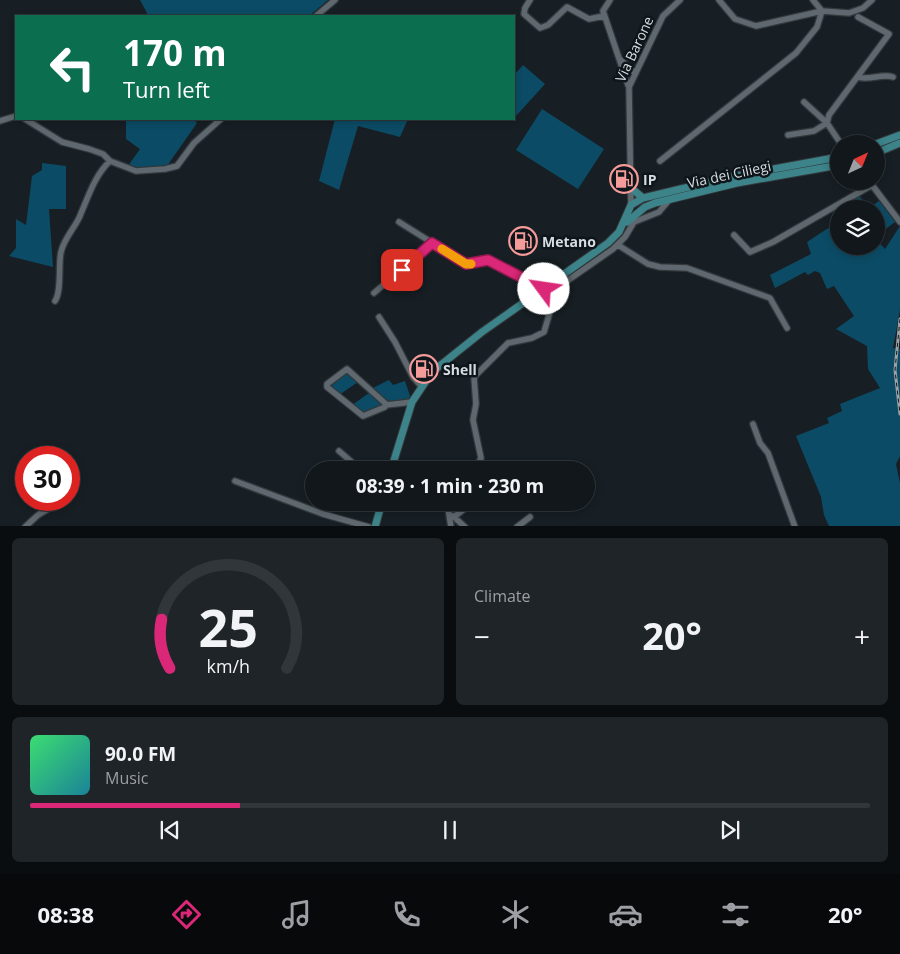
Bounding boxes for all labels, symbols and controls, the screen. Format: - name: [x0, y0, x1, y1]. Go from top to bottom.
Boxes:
- street label: Via Barone: [610, 13, 658, 85]
- text: 170 m: [123, 29, 227, 76]
- icon: left: [40, 35, 105, 100]
- text: Turn left: [123, 74, 210, 104]
- north arrow: [830, 135, 885, 190]
- map controls: [830, 135, 885, 255]
- street label: Via dei Ciliegi: [685, 156, 773, 192]
- fuel station icon: IP: [609, 164, 639, 194]
- place label: IP: [643, 170, 657, 189]
- button: layers: [830, 200, 885, 255]
- fuel station icon: Metano: [508, 226, 538, 256]
- place label: Metano: [542, 232, 596, 251]
- pin: [381, 249, 423, 291]
- icon: arrive: [388, 256, 416, 284]
- position arrow: [517, 262, 569, 314]
- fuel station icon: Shell: [409, 354, 439, 384]
- place label: Shell: [443, 360, 477, 379]
- speed limit sign: 30: [15, 446, 80, 511]
- text: 08:39 · 1 min · 230 m: [356, 473, 544, 499]
- text: Climate: [474, 585, 531, 607]
- text: 25: [198, 591, 258, 662]
- text: 20°: [642, 609, 702, 661]
- text: −: [474, 617, 490, 655]
- text: +: [854, 617, 870, 655]
- text: km/h: [206, 654, 250, 678]
- text: 90.0 FM: [105, 741, 176, 767]
- text: Music: [105, 767, 149, 789]
- icon: previous: [156, 816, 184, 844]
- icon: pause: [436, 816, 464, 844]
- icon: next: [716, 816, 744, 844]
- icon: directions: [169, 897, 204, 932]
- icon: music: [279, 897, 314, 932]
- icon: phone: [389, 897, 424, 932]
- icon: climate: [498, 897, 533, 932]
- icon: car: [608, 897, 643, 932]
- icon: filters: [718, 897, 753, 932]
- text: 08:38: [37, 899, 94, 929]
- text: 20°: [828, 899, 863, 929]

